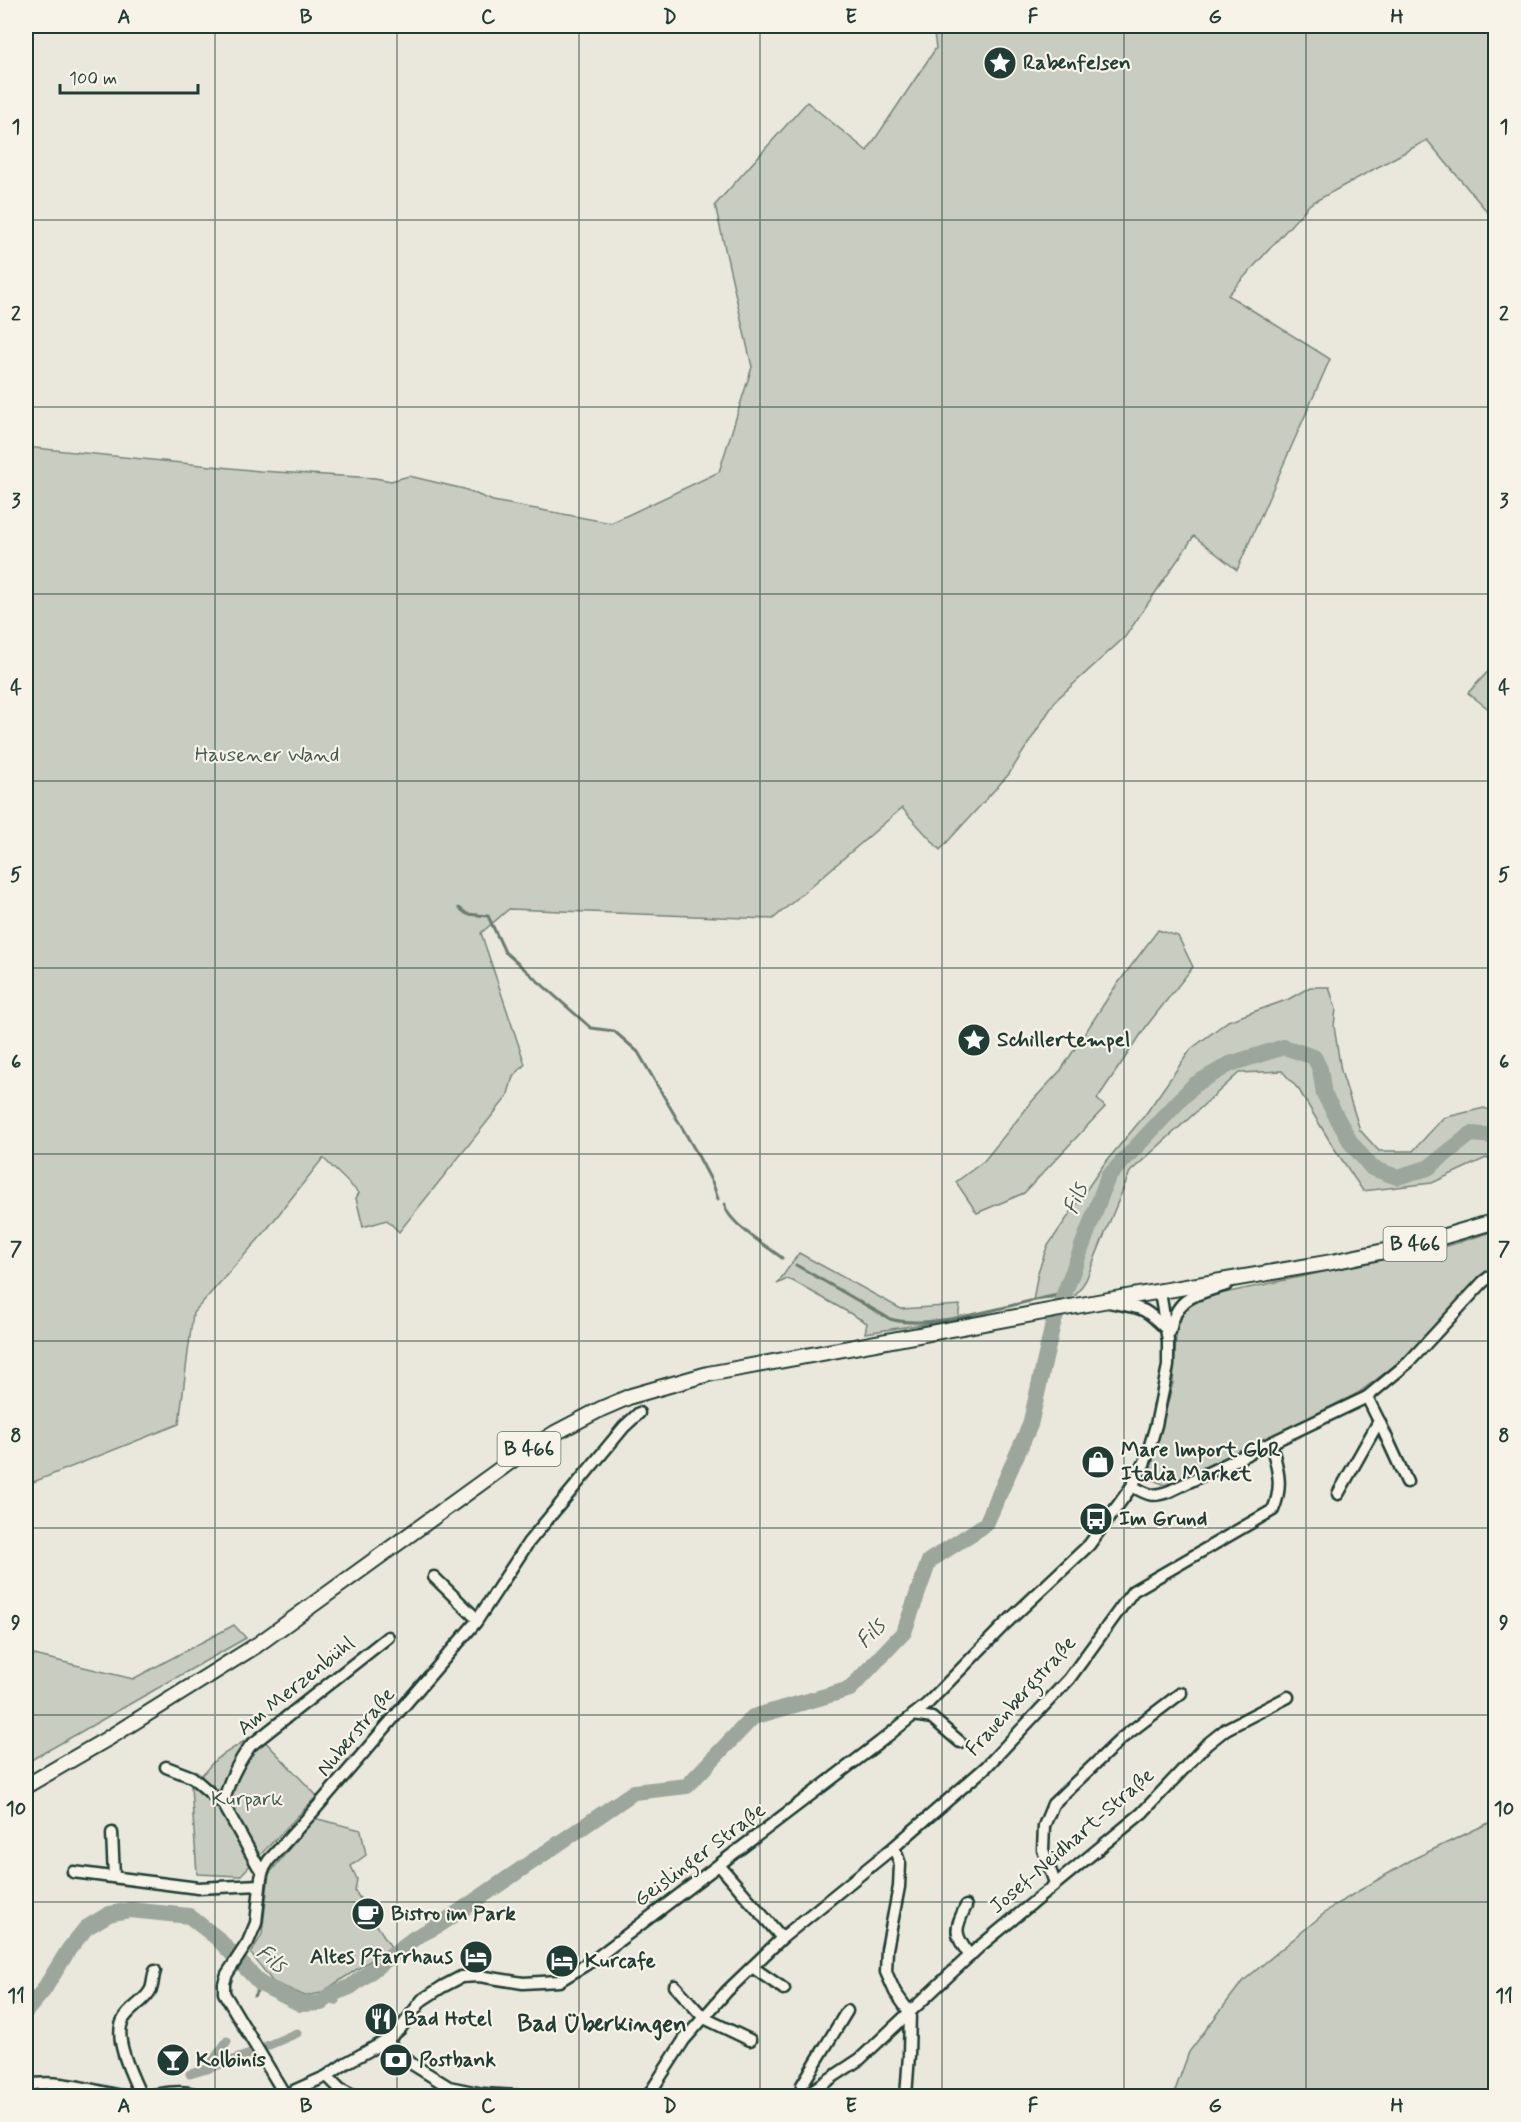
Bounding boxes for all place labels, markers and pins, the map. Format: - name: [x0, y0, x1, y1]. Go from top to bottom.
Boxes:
- place icon: Rabenfelsen: [982, 45, 1018, 81]
- place label: Rabenfelsen: [1023, 49, 1131, 77]
- place icon: Schillertempel: [956, 1022, 992, 1058]
- place label: Schillertempel: [997, 1026, 1130, 1054]
- place label: Mare Import GbR Italia Market: [1121, 1436, 1281, 1488]
- shop icon: Mare Import GbR Italia Market: [1080, 1444, 1116, 1480]
- bus stop icon: Im Grund: [1078, 1501, 1114, 1537]
- place label: Im Grund: [1119, 1505, 1207, 1533]
- cafe icon: Bistro im Park: [350, 1896, 386, 1932]
- place label: Bistro im Park: [391, 1900, 516, 1928]
- hotel icon: Altes Pfarrhaus: [458, 1939, 494, 1975]
- place label: Altes Pfarrhaus: [310, 1943, 454, 1971]
- hotel icon: Kurcafe: [544, 1943, 580, 1979]
- place label: Kurcafe: [585, 1947, 656, 1975]
- restaurant icon: Bad Hotel: [363, 2001, 399, 2037]
- place label: Bad Hotel: [404, 2005, 492, 2033]
- bar icon: Kolbinis: [155, 2042, 191, 2078]
- bank icon: Postbank: [378, 2042, 414, 2078]
- place label: Kolbinis: [196, 2046, 267, 2074]
- place label: Postbank: [419, 2046, 496, 2074]

